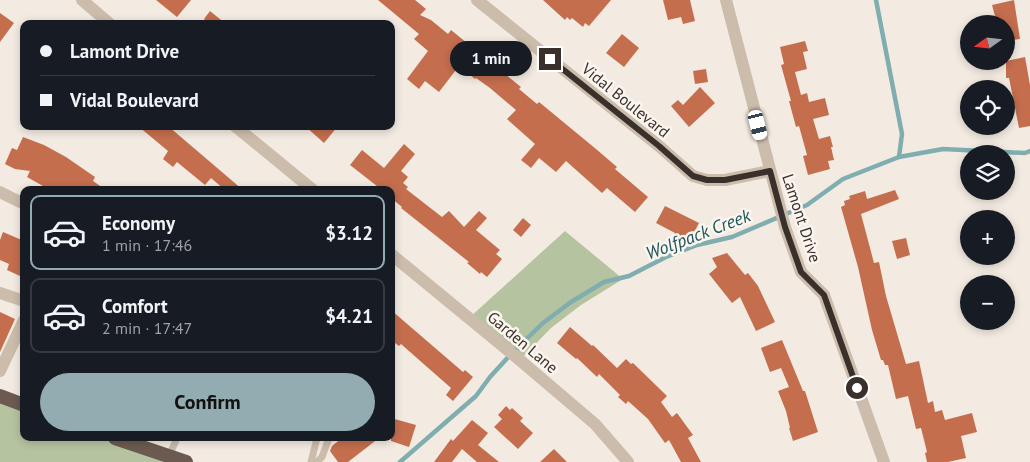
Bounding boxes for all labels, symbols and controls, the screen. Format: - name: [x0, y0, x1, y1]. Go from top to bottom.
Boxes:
- north arrow: [960, 15, 1015, 70]
- map controls: [960, 15, 1015, 330]
- text: Lamont Drive: [70, 39, 179, 63]
- callout: 1 min: [450, 42, 532, 76]
- text: 1 min: [471, 48, 511, 68]
- route end: [539, 48, 561, 70]
- street label: Vidal Boulevard: [577, 58, 674, 142]
- button: locate: [960, 80, 1015, 135]
- text: Vidal Boulevard: [70, 88, 199, 112]
- car: [747, 109, 768, 141]
- button: layers: [960, 145, 1015, 200]
- street label: Lamont Drive: [778, 171, 826, 265]
- water label: Wolfpack Creek: [642, 203, 754, 264]
- icon: car: [42, 210, 87, 255]
- button: +: [960, 210, 1015, 265]
- text: Economy: [102, 211, 175, 235]
- text: $3.12: [325, 221, 373, 245]
- text: 1 min · 17:46: [102, 235, 192, 255]
- button: −: [960, 275, 1015, 330]
- icon: car: [42, 293, 87, 338]
- text: Comfort: [102, 294, 168, 318]
- text: $4.21: [325, 304, 373, 328]
- street label: Garden Lane: [484, 307, 562, 377]
- text: 2 min · 17:47: [102, 318, 192, 338]
- button: Confirm: [40, 373, 375, 431]
- route start: [846, 377, 868, 399]

